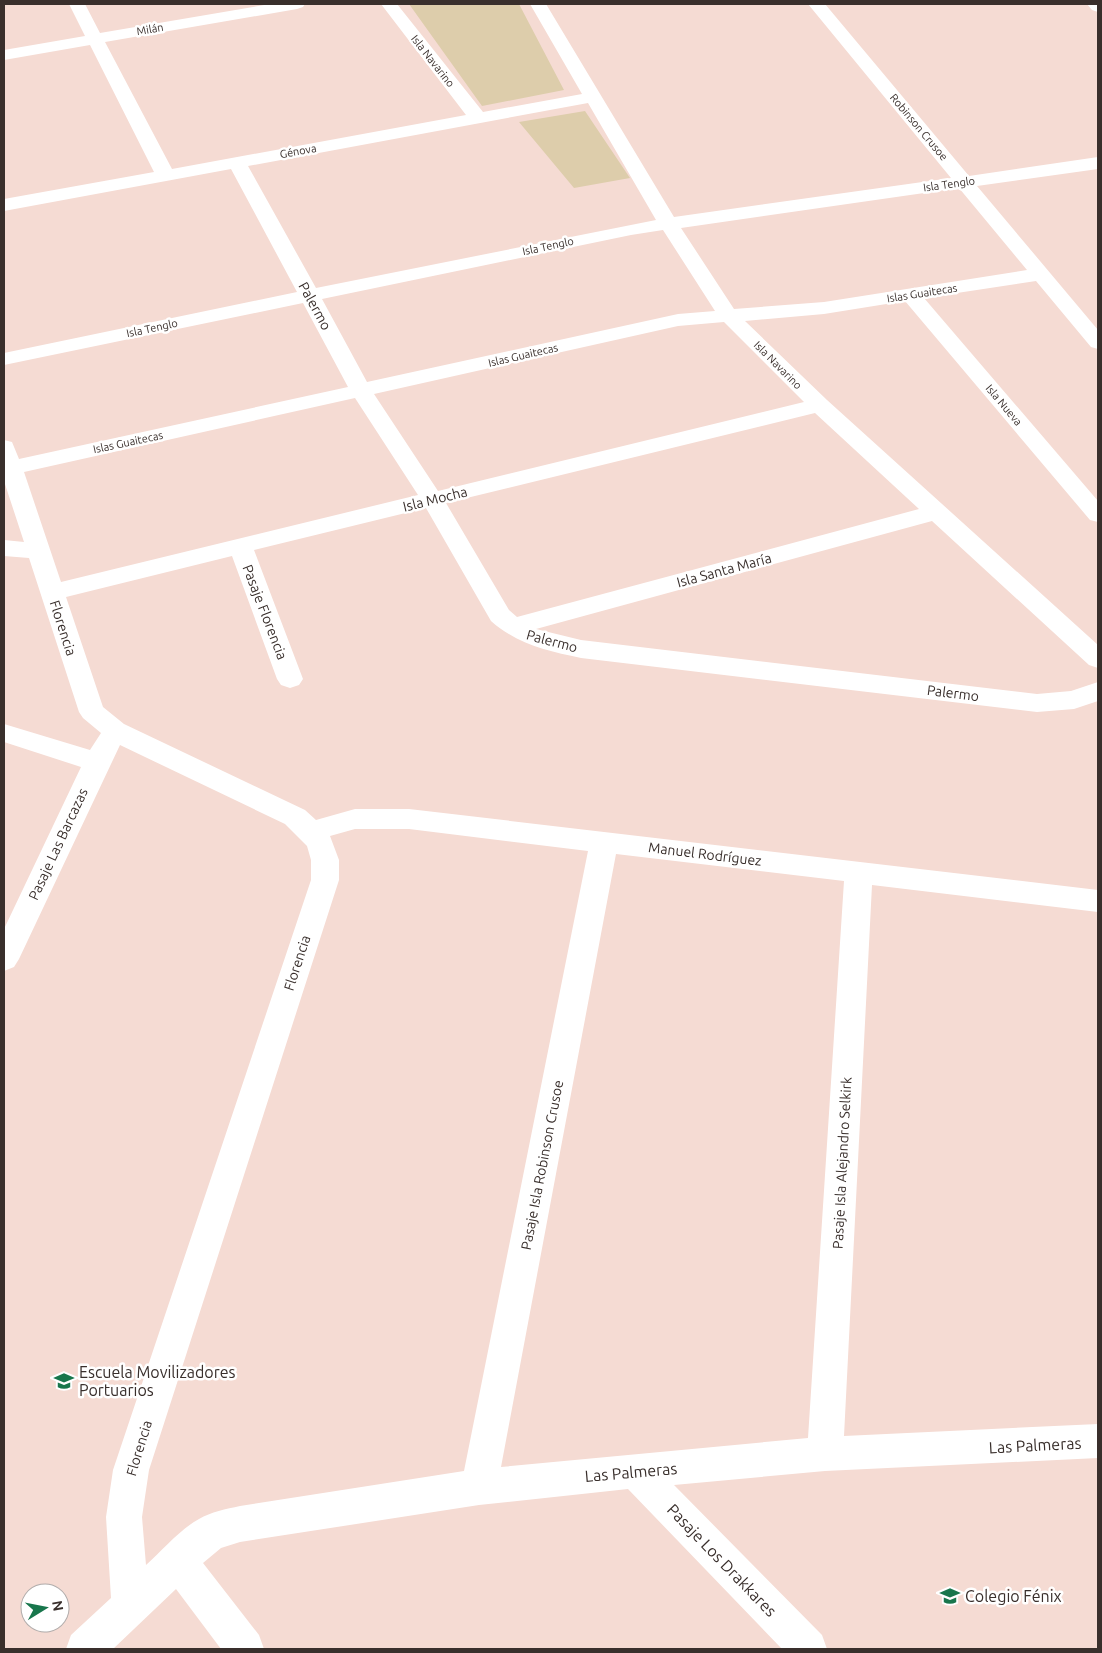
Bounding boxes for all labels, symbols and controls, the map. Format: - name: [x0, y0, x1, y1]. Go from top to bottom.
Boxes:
- street label: Milán: [136, 21, 164, 37]
- street label: Isla Navarino: [409, 33, 457, 89]
- street label: Robinson Crusoe: [888, 91, 950, 163]
- street label: Génova: [279, 142, 317, 160]
- street label: Isla Tenglo: [922, 174, 976, 194]
- street label: Isla Tenglo: [521, 235, 575, 257]
- street label: Palermo: [295, 279, 335, 333]
- street label: Islas Guaitecas: [886, 281, 958, 304]
- street label: Isla Tenglo: [125, 317, 179, 339]
- street label: Isla Navarino: [752, 339, 804, 391]
- street label: Islas Guaitecas: [487, 341, 559, 369]
- street label: Isla Nueva: [983, 382, 1025, 428]
- street label: Islas Guaitecas: [92, 429, 164, 455]
- street label: Isla Mocha: [401, 483, 469, 515]
- street label: Isla Santa María: [675, 550, 773, 590]
- street label: Pasaje Florencia: [240, 562, 290, 662]
- street label: Florencia: [47, 598, 79, 658]
- street label: Palermo: [525, 626, 579, 656]
- street label: Palermo: [926, 682, 980, 704]
- street label: Pasaje Las Barcazas: [25, 786, 91, 902]
- street label: Manuel Rodríguez: [647, 839, 763, 869]
- street label: Florencia: [281, 933, 313, 993]
- street label: Pasaje Isla Alejandro Selkirk: [830, 1077, 854, 1249]
- street label: Pasaje Isla Robinson Crusoe: [518, 1079, 566, 1251]
- place label: Escuela Movilizadores Portuarios: [79, 1363, 236, 1399]
- school or university icon: Escuela Movilizadores Portuarios: [53, 1370, 75, 1392]
- street label: Florencia: [123, 1418, 155, 1478]
- street label: Las Palmeras: [988, 1434, 1082, 1456]
- street label: Las Palmeras: [584, 1459, 678, 1485]
- street label: Pasaje Los Drakkares: [664, 1500, 780, 1620]
- north arrow: [20, 1583, 70, 1633]
- school or university icon: Colegio Fénix: [939, 1585, 961, 1607]
- place label: Colegio Fénix: [965, 1587, 1062, 1605]
- text: N: [49, 1599, 67, 1612]

